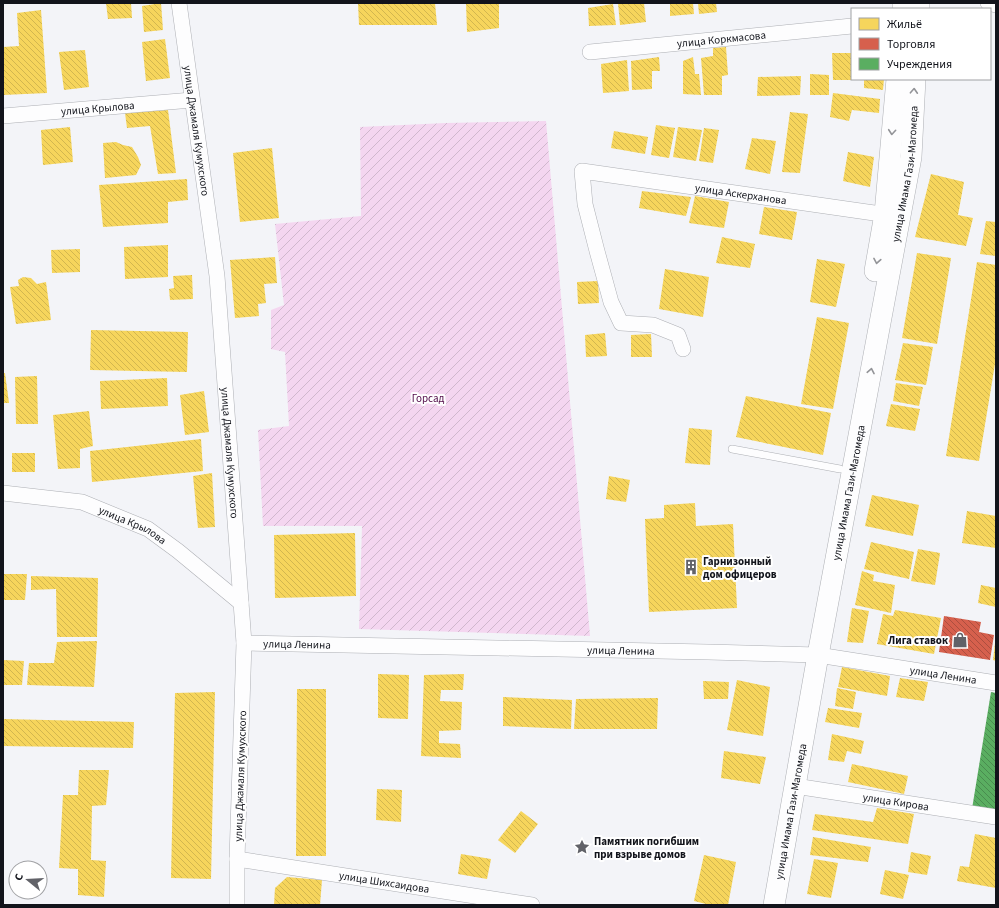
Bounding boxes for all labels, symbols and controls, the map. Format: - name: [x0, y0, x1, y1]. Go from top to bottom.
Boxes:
- legend: [851, 8, 991, 80]
- text: Жильё: [887, 16, 922, 33]
- street label: улица Коркмасова: [676, 28, 767, 51]
- text: Торговля: [887, 36, 935, 53]
- text: Учреждения: [887, 56, 952, 73]
- street label: улица Джамаля Кумухского: [180, 65, 213, 197]
- one-way arrow: [910, 88, 919, 94]
- street label: улица Крылова: [60, 98, 135, 119]
- street label: улица Имама Гази-Магомеда: [888, 105, 922, 243]
- one-way arrow: [888, 129, 897, 135]
- street label: улица Аскерханова: [694, 180, 787, 208]
- one-way arrow: [873, 258, 881, 264]
- one-way arrow: [866, 368, 875, 374]
- street label: улица Джамаля Кумухского: [217, 387, 242, 519]
- park label: Горсад: [412, 391, 444, 406]
- street label: улица Имама Гази-Магомеда: [829, 424, 869, 562]
- street label: улица Крылова: [96, 503, 169, 548]
- place label: Гарнизонный дом офицеров: [703, 554, 777, 582]
- building icon: Гарнизонный дом офицеров: [682, 558, 700, 576]
- shop icon: Лига ставок: [951, 631, 969, 649]
- place label: Лига ставок: [887, 633, 948, 648]
- street label: улица Ленина: [263, 636, 331, 653]
- street label: улица Ленина: [587, 643, 655, 659]
- street label: улица Ленина: [909, 663, 978, 688]
- street label: улица Джамаля Кумухского: [231, 710, 250, 842]
- street label: улица Имама Гази-Магомеда: [772, 742, 810, 881]
- street label: улица Кирова: [862, 790, 930, 815]
- place label: Памятник погибшим при взрыве домов: [594, 834, 699, 862]
- place icon: Памятник погибшим при взрыве домов: [573, 838, 591, 856]
- north arrow: [8, 860, 48, 900]
- street label: улица Шихсаидова: [338, 868, 430, 897]
- text: С: [11, 871, 27, 882]

